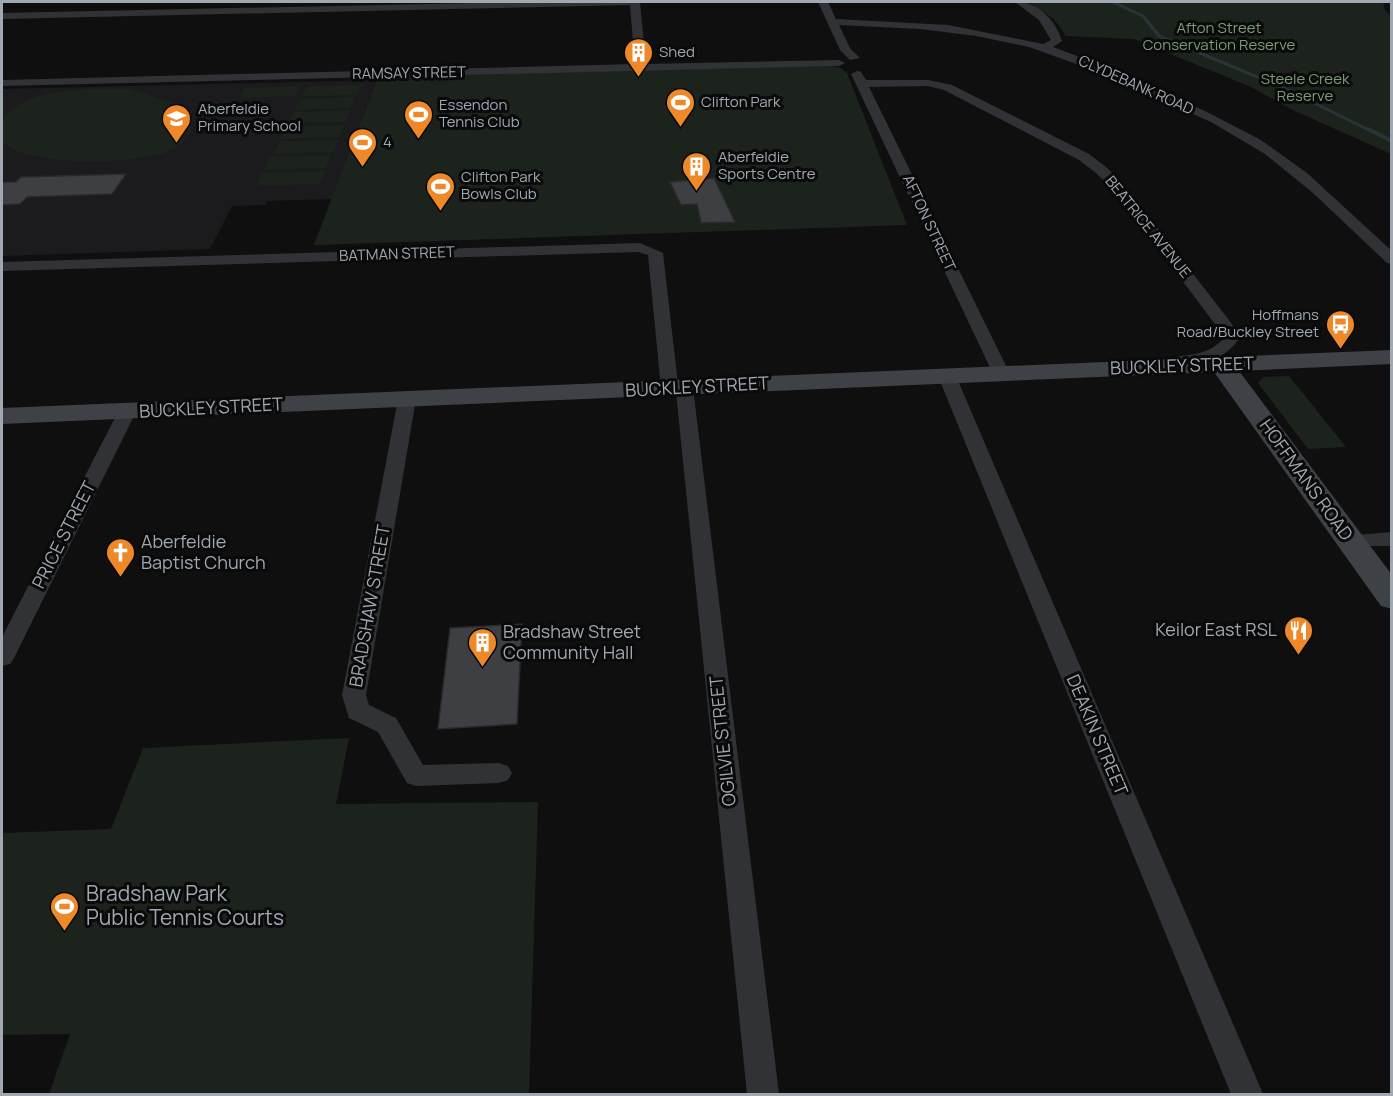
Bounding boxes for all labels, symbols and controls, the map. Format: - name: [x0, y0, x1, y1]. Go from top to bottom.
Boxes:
- park label: Afton Street Conservation Reserve: [1143, 17, 1296, 55]
- building icon: Shed: [622, 36, 654, 78]
- place label: Shed: [659, 41, 695, 62]
- street label: CLYDEBANK ROAD: [1075, 50, 1197, 119]
- street label: RAMSAY STREET: [352, 61, 466, 84]
- park label: Steele Creek Reserve: [1261, 68, 1350, 106]
- sports icon: Clifton Park: [664, 86, 696, 128]
- place label: Clifton Park: [701, 91, 781, 112]
- place label: Essendon Tennis Club: [439, 94, 520, 132]
- place label: Aberfeldie Primary School: [198, 98, 301, 136]
- sports icon: Essendon Tennis Club: [402, 98, 434, 140]
- school or university icon: Aberfeldie Primary School: [161, 102, 193, 144]
- sports icon: 4: [346, 126, 378, 168]
- place label: 4: [383, 131, 392, 152]
- place label: Aberfeldie Sports Centre: [718, 146, 816, 184]
- building icon: Aberfeldie Sports Centre: [681, 150, 713, 192]
- place label: Clifton Park Bowls Club: [461, 166, 541, 204]
- sports icon: Clifton Park Bowls Club: [424, 170, 456, 212]
- street label: AFTON STREET: [898, 171, 961, 274]
- street label: BEATRICE AVENUE: [1101, 171, 1196, 282]
- street label: BATMAN STREET: [339, 241, 455, 266]
- place label: Hoffmans Road/Buckley Street: [1177, 304, 1319, 342]
- bus stop icon: Hoffmans Road/Buckley Street: [1324, 308, 1356, 350]
- street label: BUCKLEY STREET: [1110, 350, 1255, 380]
- street label: BUCKLEY STREET: [624, 370, 770, 402]
- street label: BUCKLEY STREET: [138, 391, 284, 423]
- street label: HOFFMANS ROAD: [1255, 414, 1359, 545]
- street label: PRICE STREET: [26, 476, 101, 592]
- street label: BRADSHAW STREET: [343, 523, 395, 689]
- place label: Aberfeldie Baptist Church: [141, 529, 266, 574]
- church icon: Aberfeldie Baptist Church: [104, 536, 136, 578]
- restaurant icon: Keilor East RSL: [1282, 614, 1314, 656]
- place label: Keilor East RSL: [1155, 617, 1277, 641]
- place label: Bradshaw Street Community Hall: [503, 619, 641, 664]
- building icon: Bradshaw Street Community Hall: [466, 626, 498, 668]
- street label: DEAKIN STREET: [1062, 671, 1134, 799]
- street label: OGILVIE STREET: [703, 674, 741, 808]
- place label: Bradshaw Park Public Tennis Courts: [86, 879, 284, 931]
- sports icon: Bradshaw Park Public Tennis Courts: [49, 890, 81, 932]

